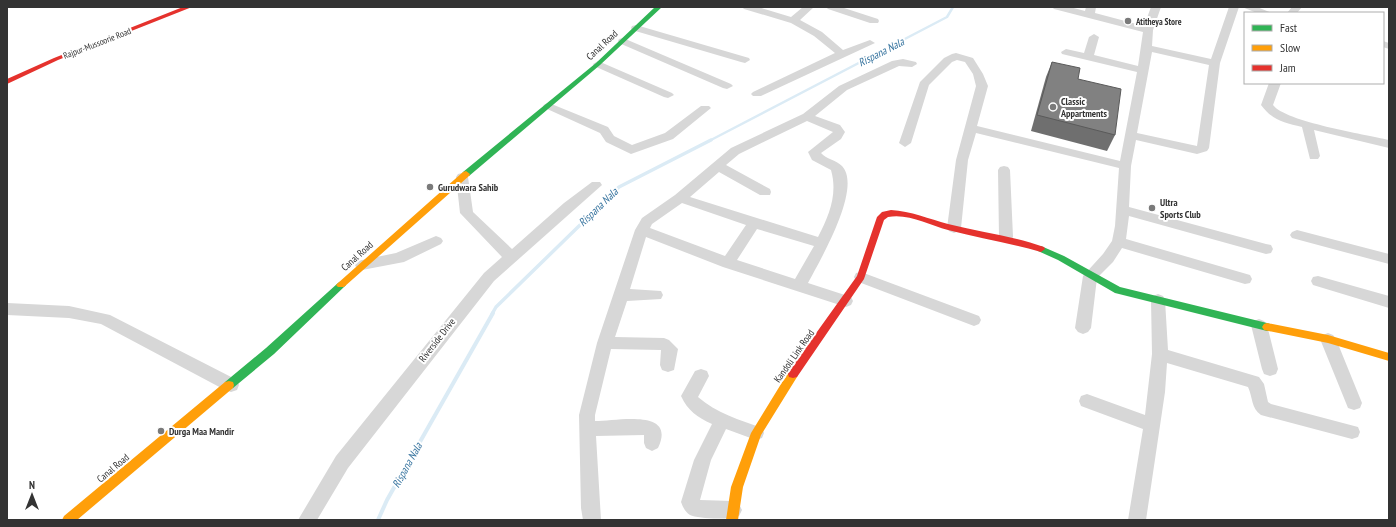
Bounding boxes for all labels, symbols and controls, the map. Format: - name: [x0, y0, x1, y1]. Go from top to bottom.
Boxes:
- legend: [1244, 12, 1384, 84]
- marker: Atitheya Store: [1123, 16, 1133, 26]
- place label: Atitheya Store: [1135, 16, 1182, 27]
- text: Fast: [1280, 20, 1298, 35]
- street label: Rajpur-Mussoorie Road: [62, 25, 133, 62]
- street label: Canal Road: [584, 27, 620, 63]
- water label: Rispana Nala: [856, 34, 907, 69]
- text: Slow: [1280, 40, 1301, 55]
- text: Jam: [1279, 60, 1296, 75]
- place label: Classic Appartments: [1060, 95, 1107, 120]
- marker: Classic Appartments: [1048, 102, 1058, 112]
- place label: Gurudwara Sahib: [438, 181, 499, 194]
- marker: Gurudwara Sahib: [425, 182, 435, 192]
- water label: Rispana Nala: [575, 184, 621, 229]
- place label: Ultra Sports Club: [1160, 196, 1201, 221]
- marker: Ultra Sports Club: [1147, 203, 1157, 213]
- street label: Canal Road: [338, 238, 376, 274]
- street label: Riverside Drive: [416, 315, 458, 365]
- street label: Kandoli Link Road: [771, 327, 817, 385]
- place label: Durga Maa Mandir: [169, 425, 234, 438]
- marker: Durga Maa Mandir: [156, 426, 166, 436]
- water label: Rispana Nala: [389, 439, 425, 490]
- street label: Canal Road: [94, 451, 132, 485]
- north arrow: [12, 475, 52, 515]
- text: N: [29, 478, 35, 492]

